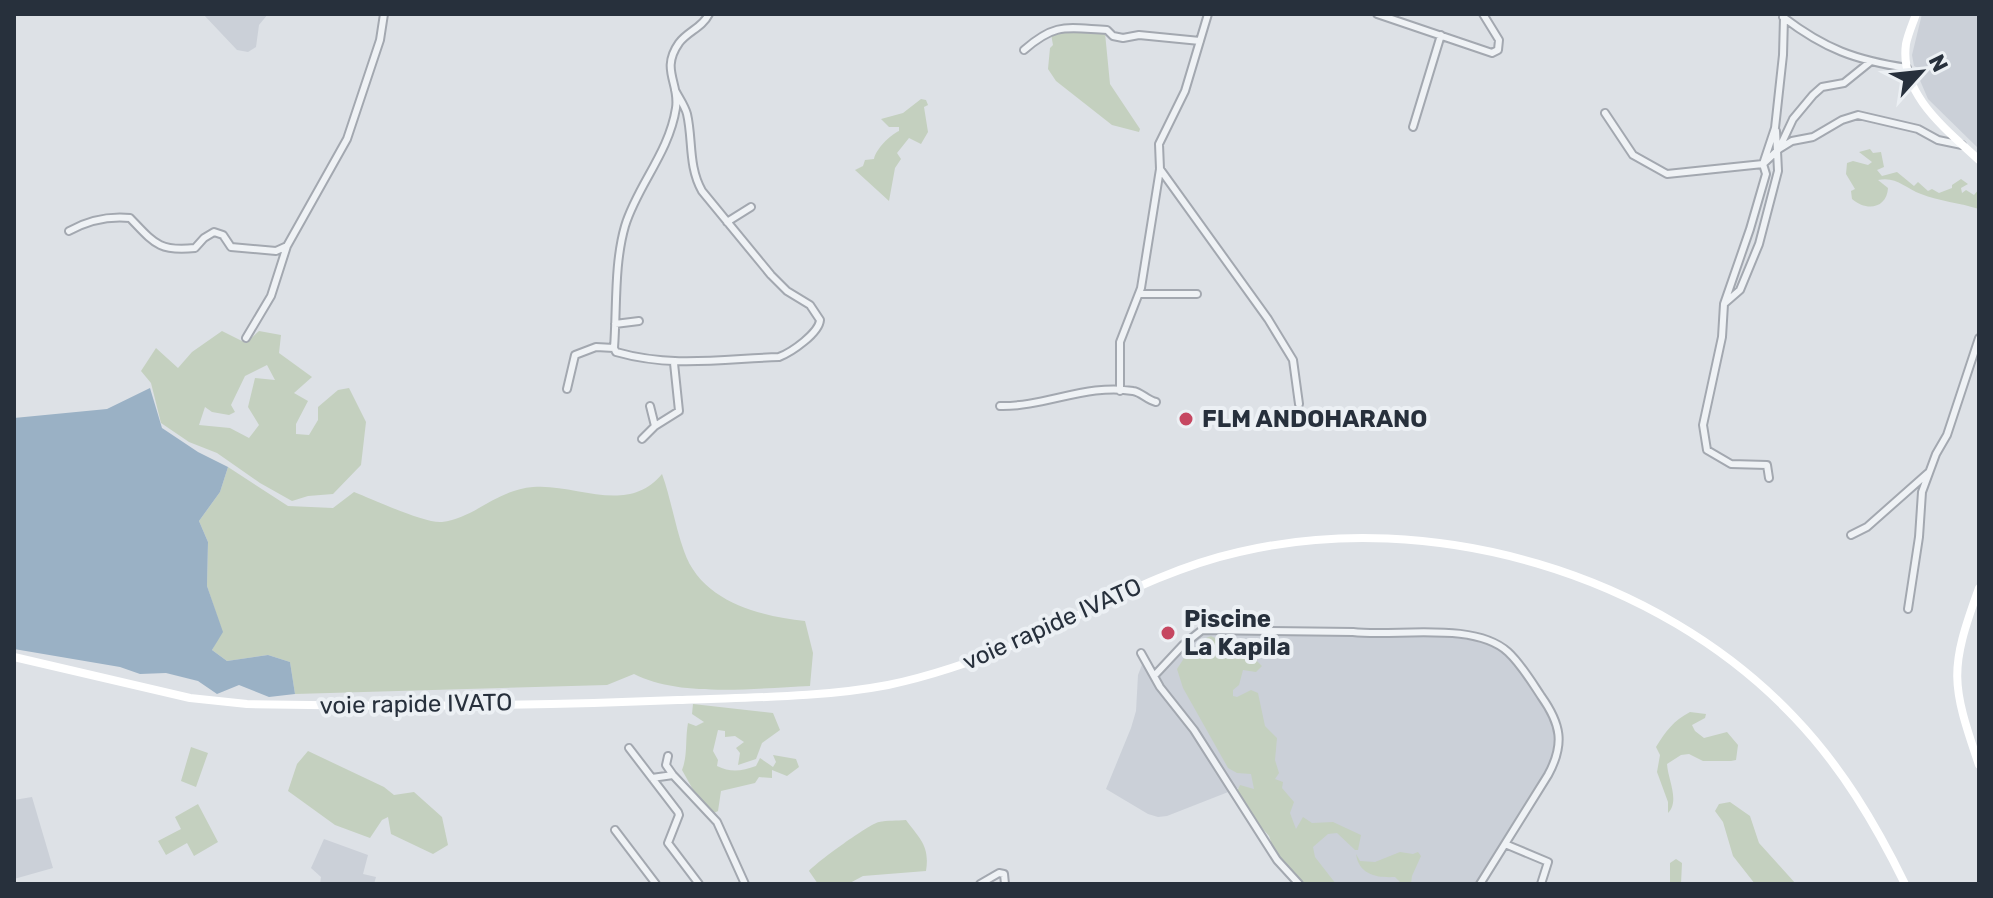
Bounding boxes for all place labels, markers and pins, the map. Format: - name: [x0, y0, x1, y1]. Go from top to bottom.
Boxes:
- place label: FLM ANDOHARANO: [1202, 405, 1427, 433]
- marker: FLM ANDOHARANO: [1177, 410, 1195, 428]
- place label: Piscine La Kapila: [1184, 605, 1291, 661]
- marker: Piscine La Kapila: [1159, 624, 1177, 642]

